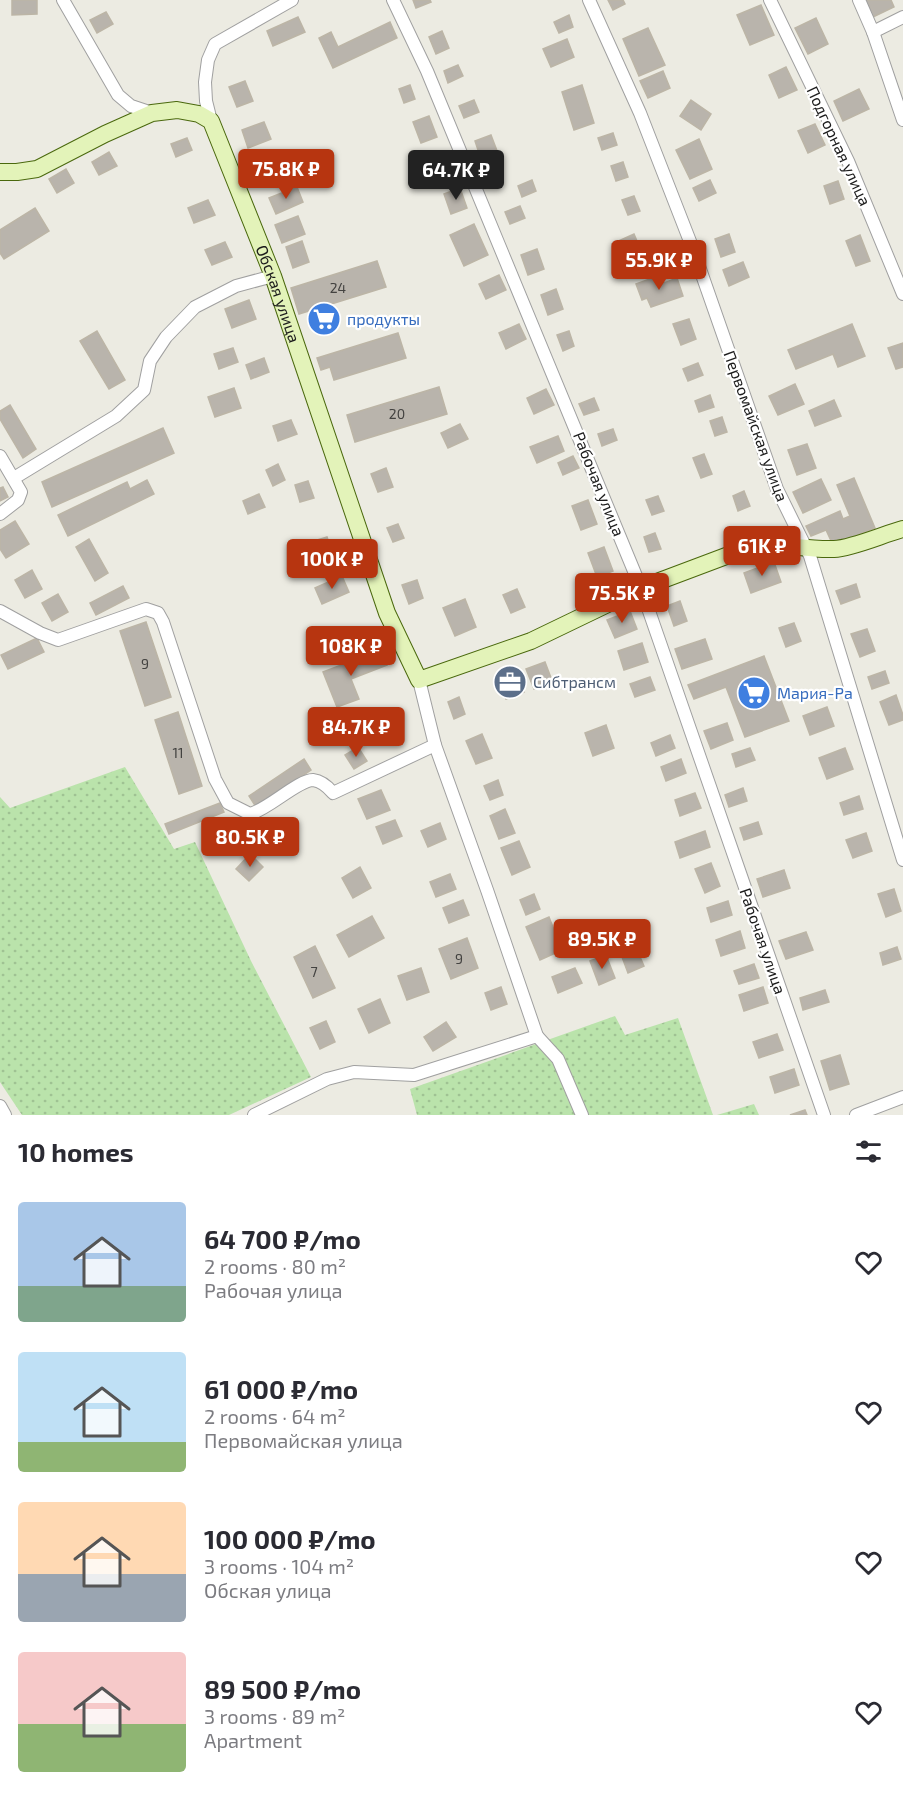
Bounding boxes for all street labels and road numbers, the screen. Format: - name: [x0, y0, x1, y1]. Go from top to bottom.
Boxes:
- street label: Подгорная улица: [803, 83, 875, 209]
- street label: Обская улица: [253, 242, 305, 345]
- street label: Первомайская улица: [719, 348, 793, 504]
- street label: Рабочая улица: [569, 429, 629, 539]
- street label: Рабочая улица: [735, 885, 791, 997]

